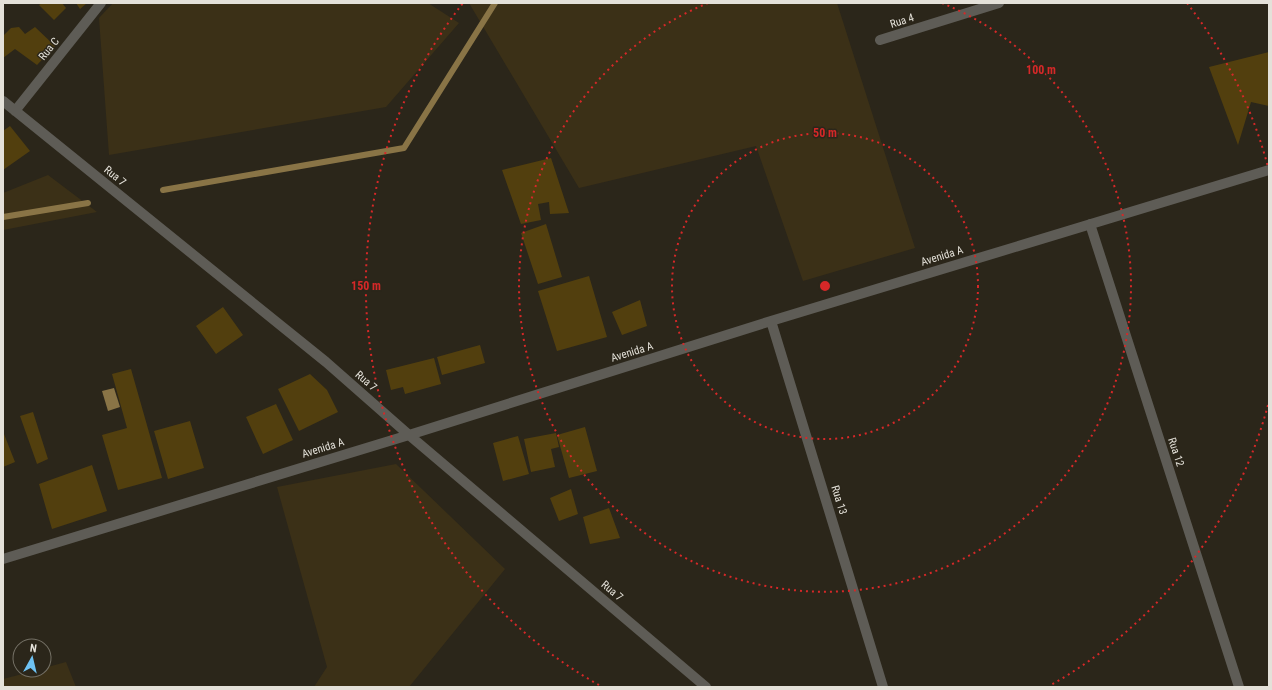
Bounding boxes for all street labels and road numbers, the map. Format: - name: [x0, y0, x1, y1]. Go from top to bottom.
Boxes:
- street label: Rua 4: [888, 11, 916, 31]
- street label: Rua C: [36, 35, 62, 63]
- street label: Rua 7: [101, 163, 129, 189]
- street label: Avenida A: [919, 243, 965, 269]
- street label: Avenida A: [609, 339, 655, 365]
- street label: Rua 7: [353, 368, 379, 394]
- street label: Avenida A: [300, 435, 346, 461]
- street label: Rua 12: [1165, 436, 1187, 468]
- street label: Rua 13: [828, 484, 850, 516]
- street label: Rua 7: [598, 578, 626, 604]

